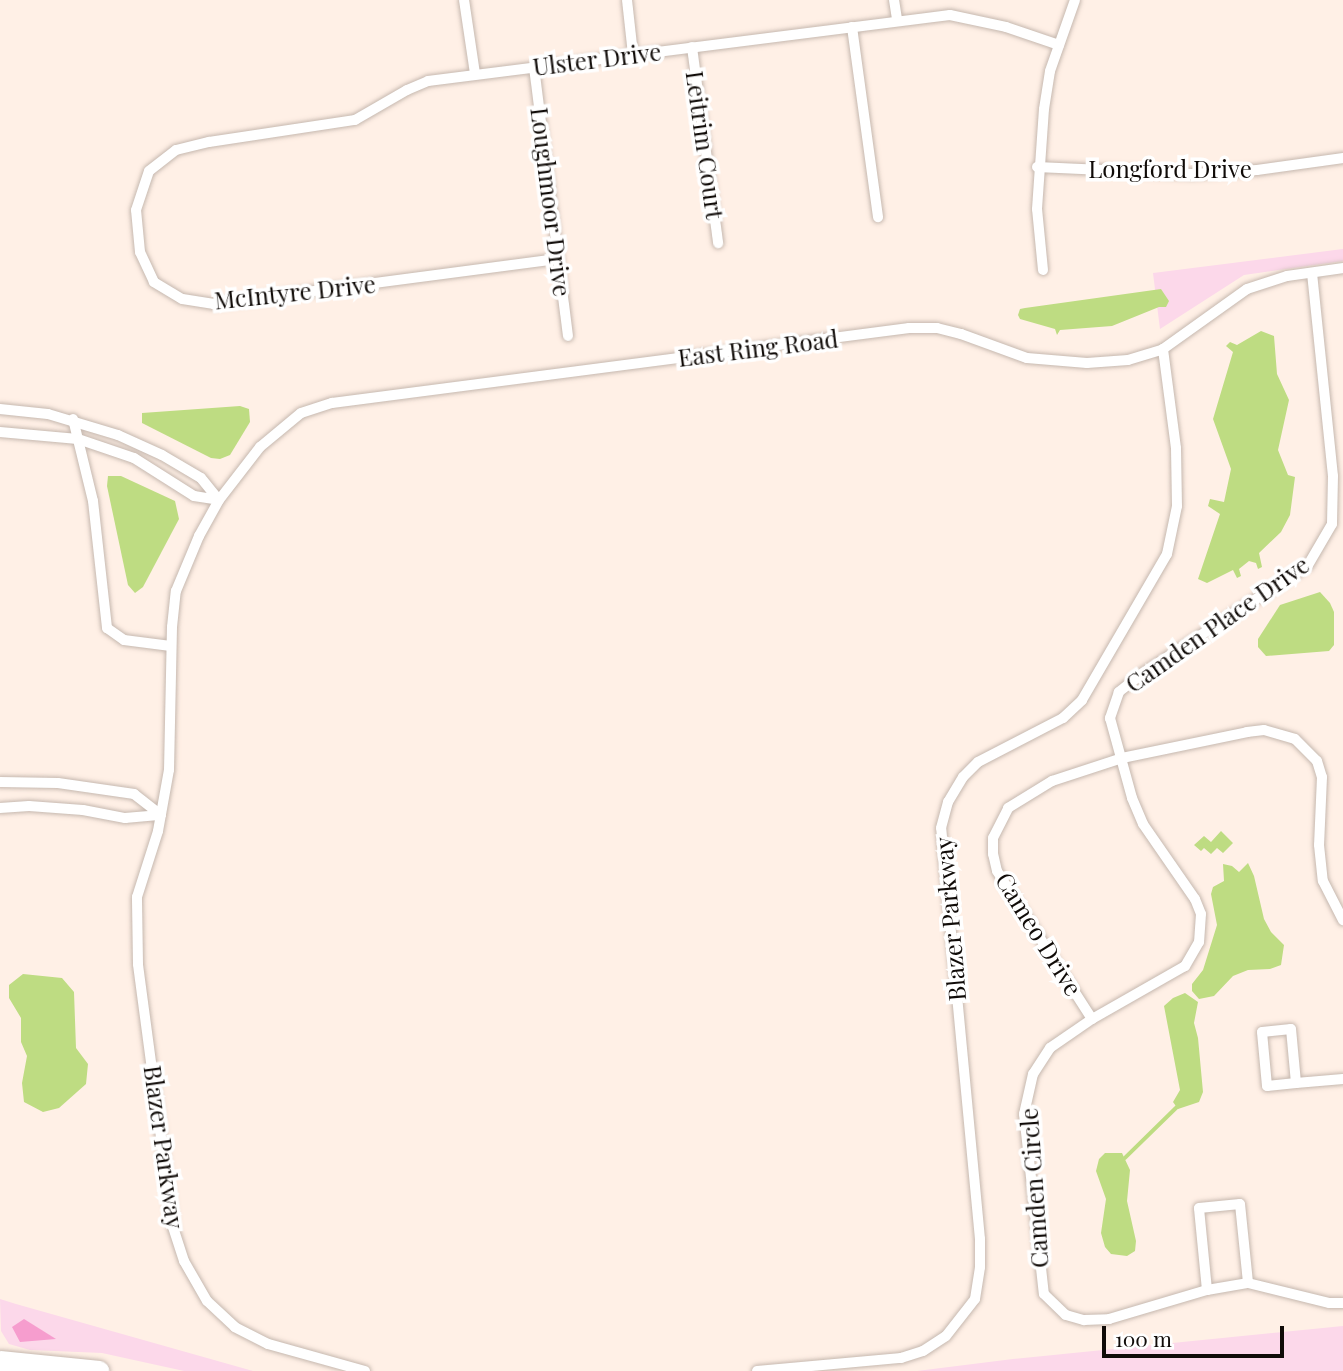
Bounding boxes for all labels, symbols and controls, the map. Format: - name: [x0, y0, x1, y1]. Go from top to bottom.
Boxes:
- street label: Ulster Drive: [531, 37, 663, 81]
- street label: Leitrim Court: [680, 69, 730, 221]
- street label: Loughmoor Drive: [525, 105, 577, 299]
- street label: Longford Drive: [1088, 155, 1252, 183]
- street label: McIntyre Drive: [213, 269, 377, 315]
- street label: East Ring Road: [676, 324, 840, 372]
- street label: Camden Place Drive: [1120, 550, 1314, 698]
- street label: Blazer Parkway: [928, 835, 972, 1003]
- street label: Cameo Drive: [990, 867, 1088, 1001]
- street label: Blazer Parkway: [138, 1063, 190, 1231]
- street label: Camden Circle: [1014, 1107, 1054, 1269]
- scale bar: [1105, 1312, 1287, 1356]
- text: 100 m: [1115, 1324, 1172, 1352]

